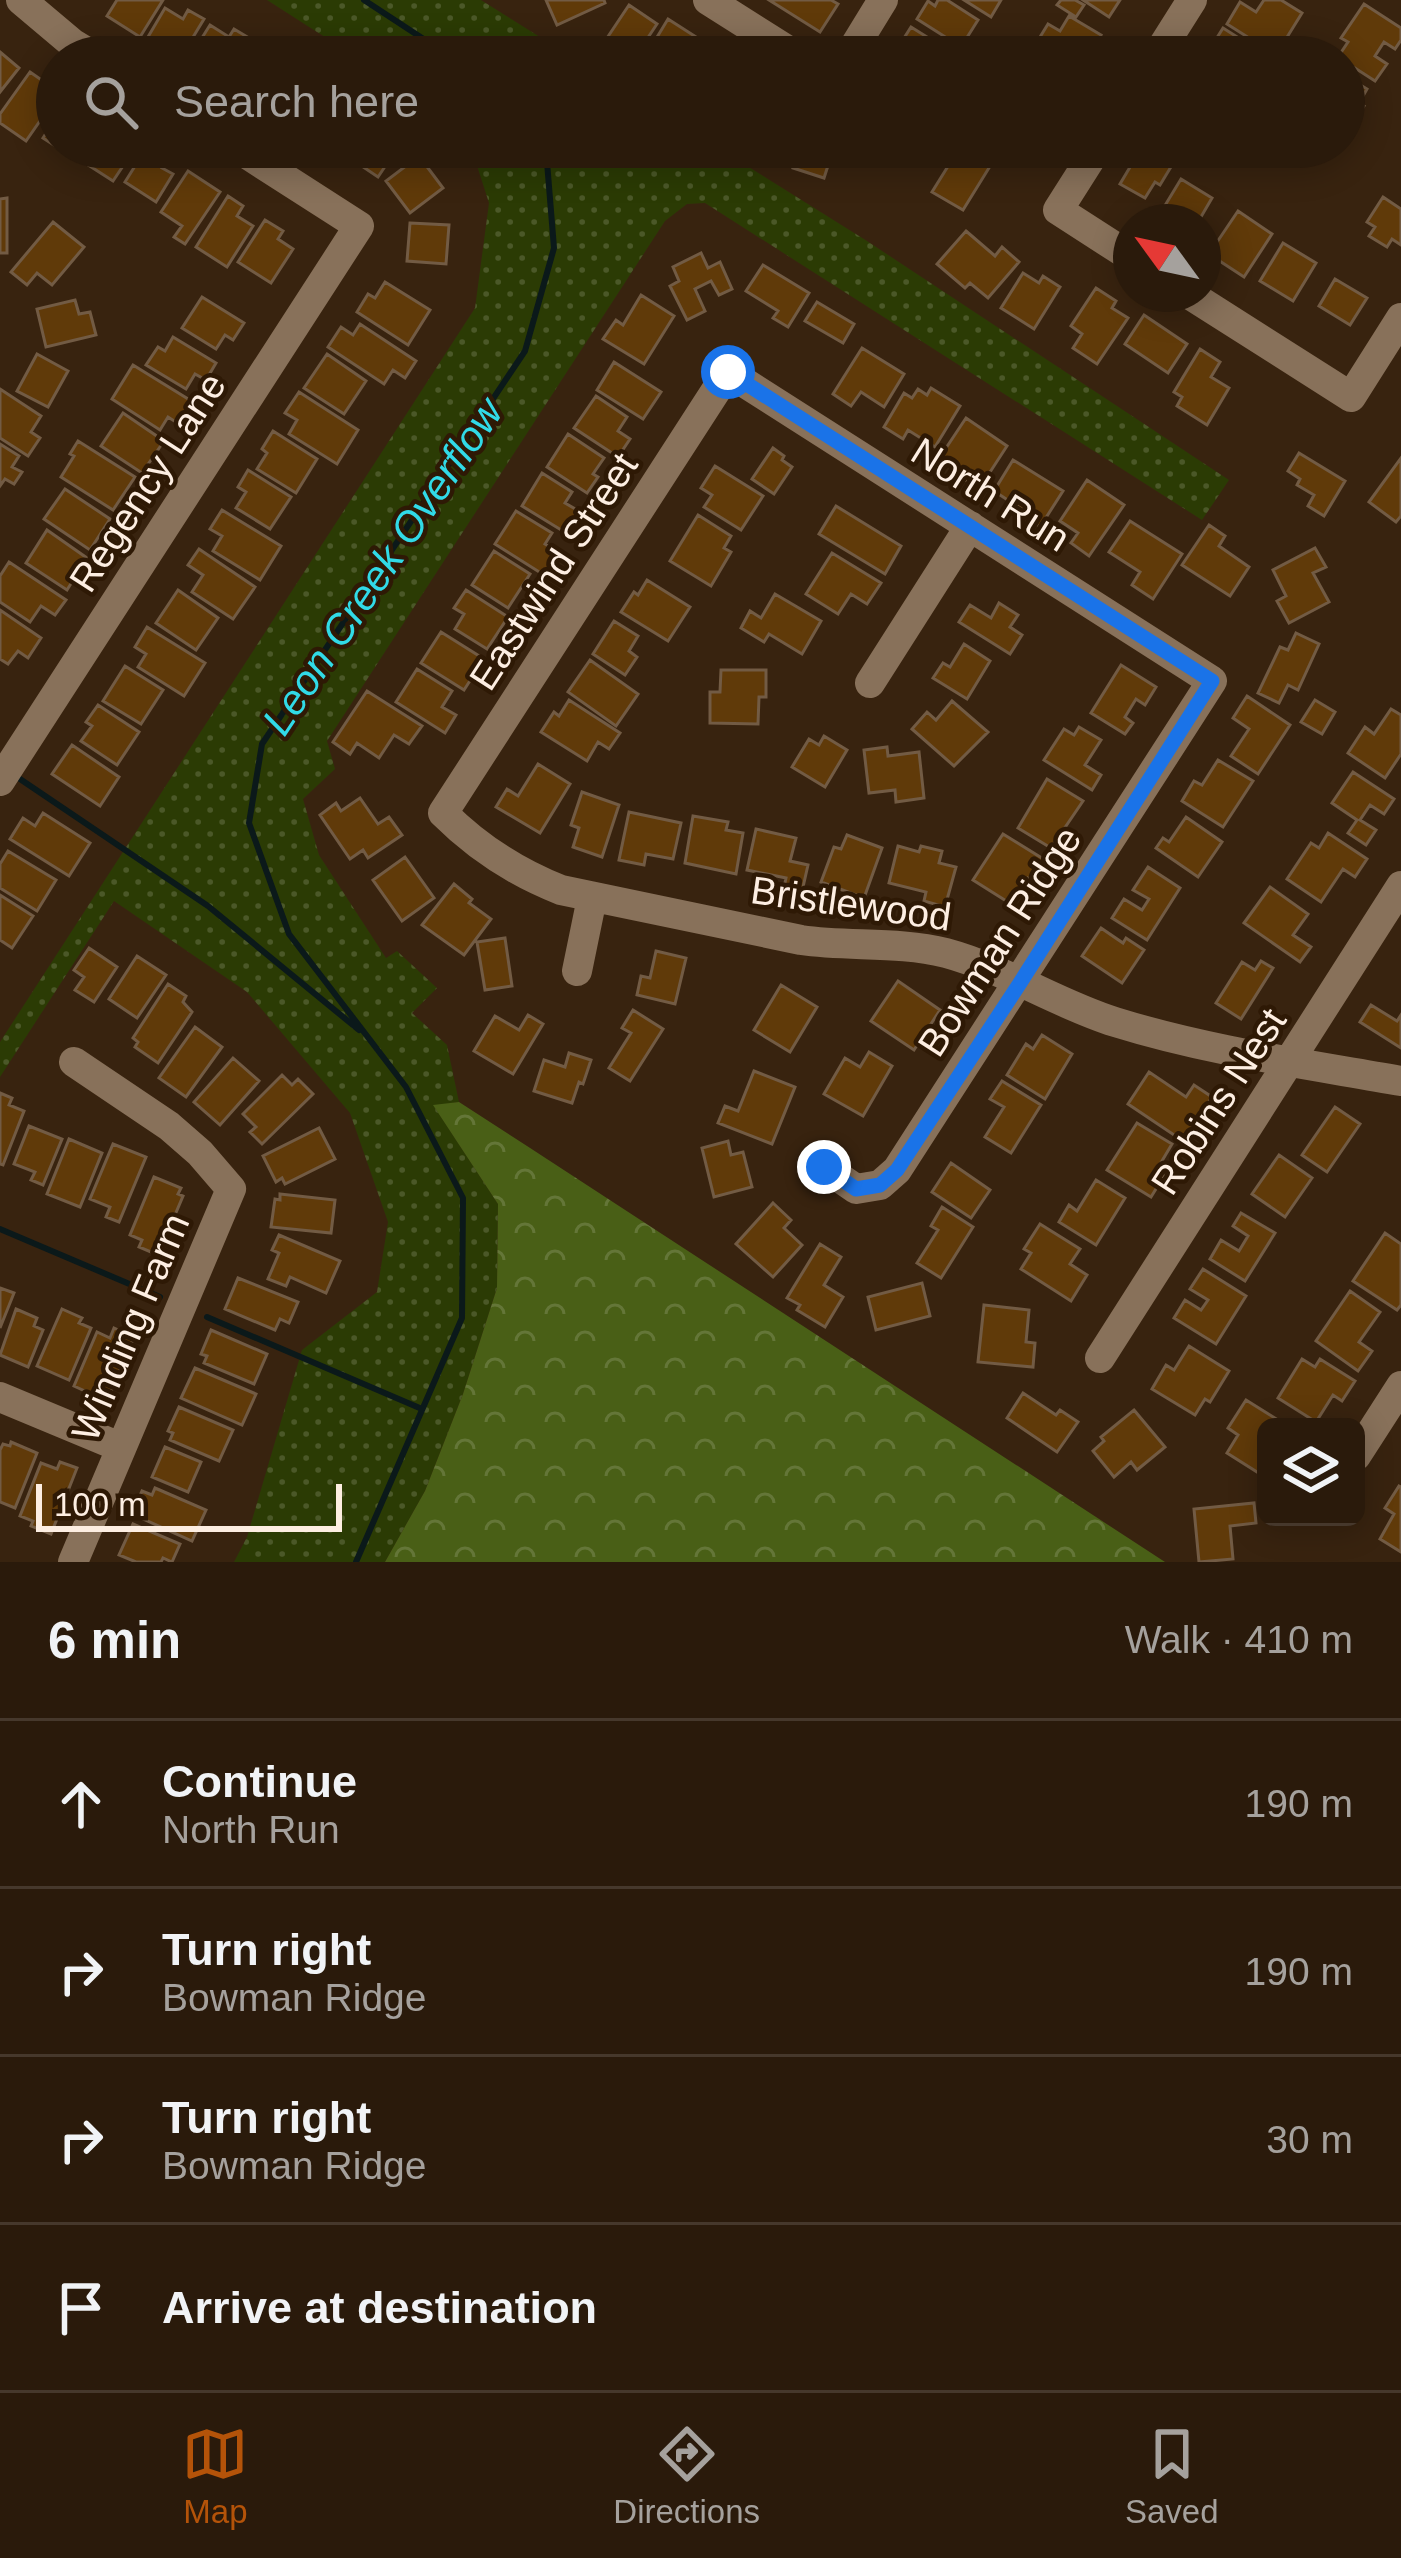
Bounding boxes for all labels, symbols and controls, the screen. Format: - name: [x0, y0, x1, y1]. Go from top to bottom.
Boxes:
- search box: [36, 36, 1365, 168]
- icon: search: [78, 69, 144, 135]
- text: Search here: [174, 76, 419, 127]
- north arrow: [1113, 204, 1221, 312]
- route start: [701, 345, 755, 399]
- street label: Regency Lane: [61, 365, 234, 599]
- water label: Leon Creek Overflow: [253, 387, 514, 743]
- street label: North Run: [904, 429, 1077, 560]
- street label: Eastwind Street: [461, 445, 646, 698]
- street label: Bowman Ridge: [909, 819, 1089, 1064]
- street label: Bristlewood: [748, 868, 954, 939]
- street label: Robins Nest: [1143, 1000, 1294, 1202]
- route end: [797, 1140, 851, 1194]
- street label: Winding Farm: [63, 1207, 198, 1447]
- map controls: [1257, 1418, 1365, 1526]
- button: layers: [1257, 1418, 1365, 1526]
- scale bar: [36, 1478, 342, 1531]
- text: 100 m: [54, 1486, 146, 1523]
- text: 6 min: [48, 1612, 181, 1669]
- text: Walk · 410 m: [1125, 1618, 1353, 1661]
- text: Continue: [162, 1756, 357, 1807]
- icon: ahead: [48, 1771, 114, 1837]
- text: 190 m: [1245, 1782, 1353, 1825]
- text: North Run: [162, 1808, 340, 1851]
- text: Turn right: [162, 1924, 371, 1975]
- icon: right: [48, 1939, 114, 2005]
- text: 190 m: [1245, 1950, 1353, 1993]
- text: Bowman Ridge: [162, 1976, 426, 2019]
- text: Turn right: [162, 2092, 371, 2143]
- icon: right: [48, 2107, 114, 2173]
- text: 30 m: [1266, 2118, 1353, 2161]
- text: Bowman Ridge: [162, 2144, 426, 2187]
- icon: arrive: [48, 2275, 114, 2341]
- text: Arrive at destination: [162, 2282, 597, 2333]
- tab: Map: [182, 2421, 248, 2531]
- tab: Directions: [613, 2421, 760, 2531]
- tab: Saved: [1125, 2421, 1219, 2531]

